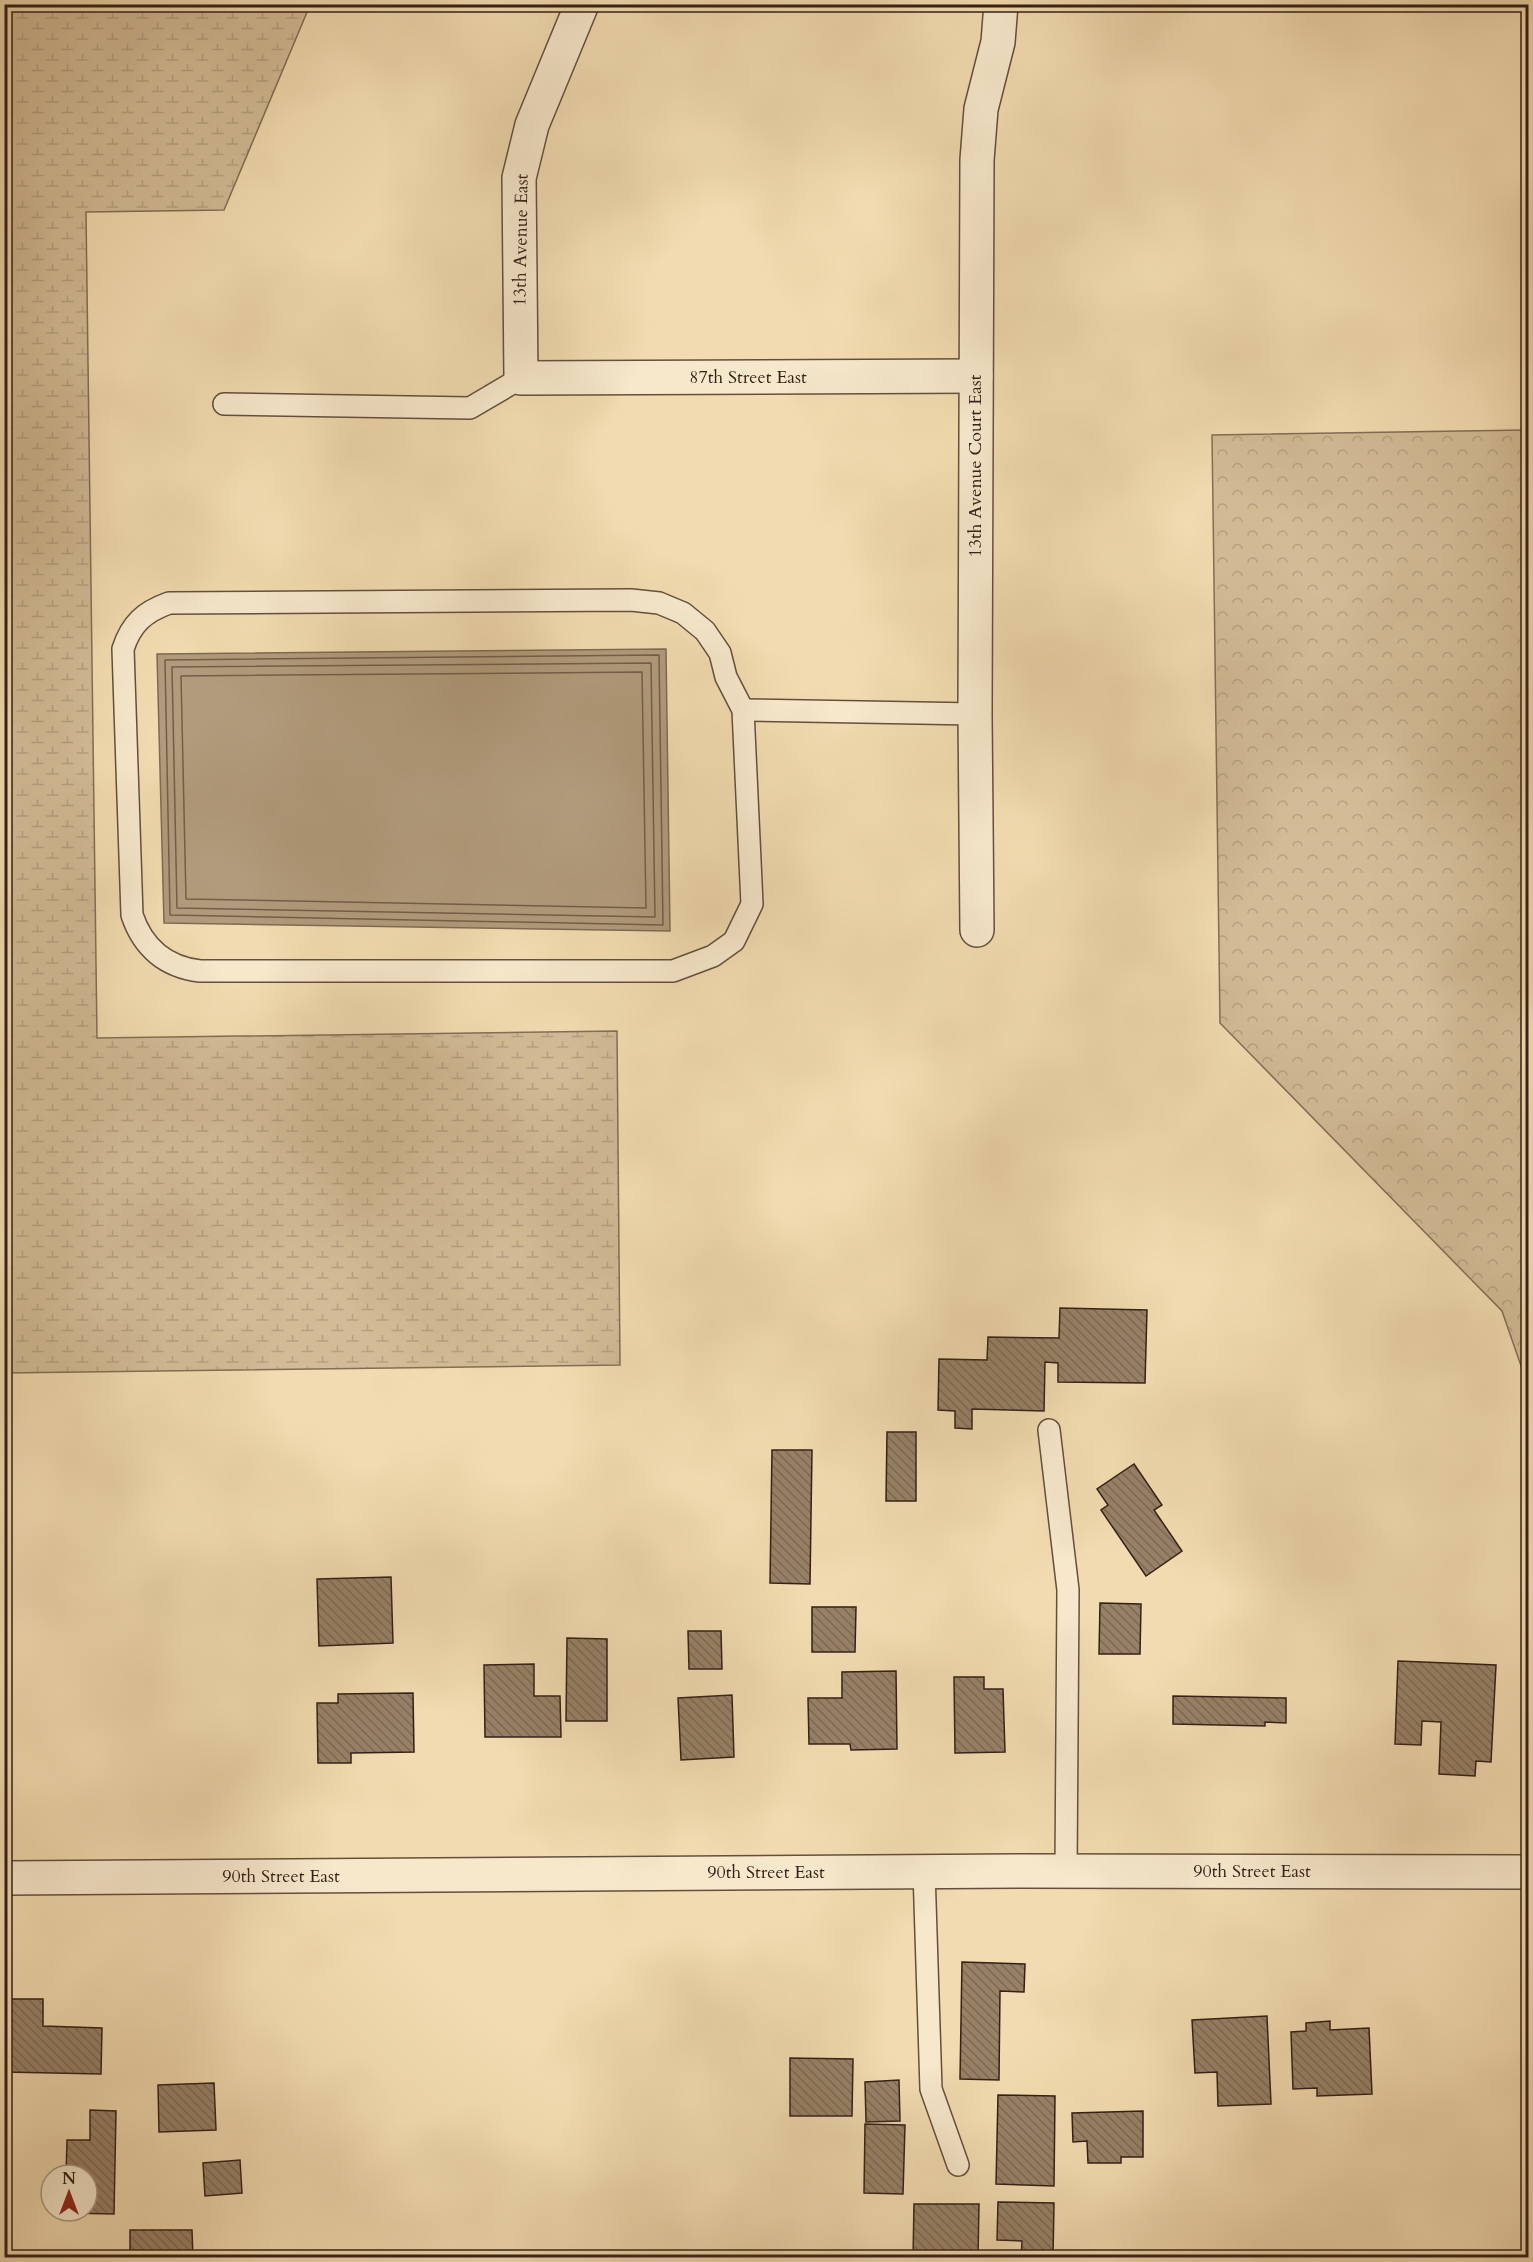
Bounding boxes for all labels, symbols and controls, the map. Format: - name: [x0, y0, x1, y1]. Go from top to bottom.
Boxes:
- street label: 13th Avenue East: [507, 173, 535, 307]
- street label: 87th Street East: [689, 365, 807, 390]
- street label: 13th Avenue Court East: [963, 374, 988, 558]
- street label: 90th Street East: [1193, 1859, 1311, 1884]
- street label: 90th Street East: [707, 1860, 825, 1885]
- street label: 90th Street East: [222, 1864, 340, 1889]
- north arrow: [39, 2163, 99, 2223]
- text: N: [62, 2168, 76, 2190]

